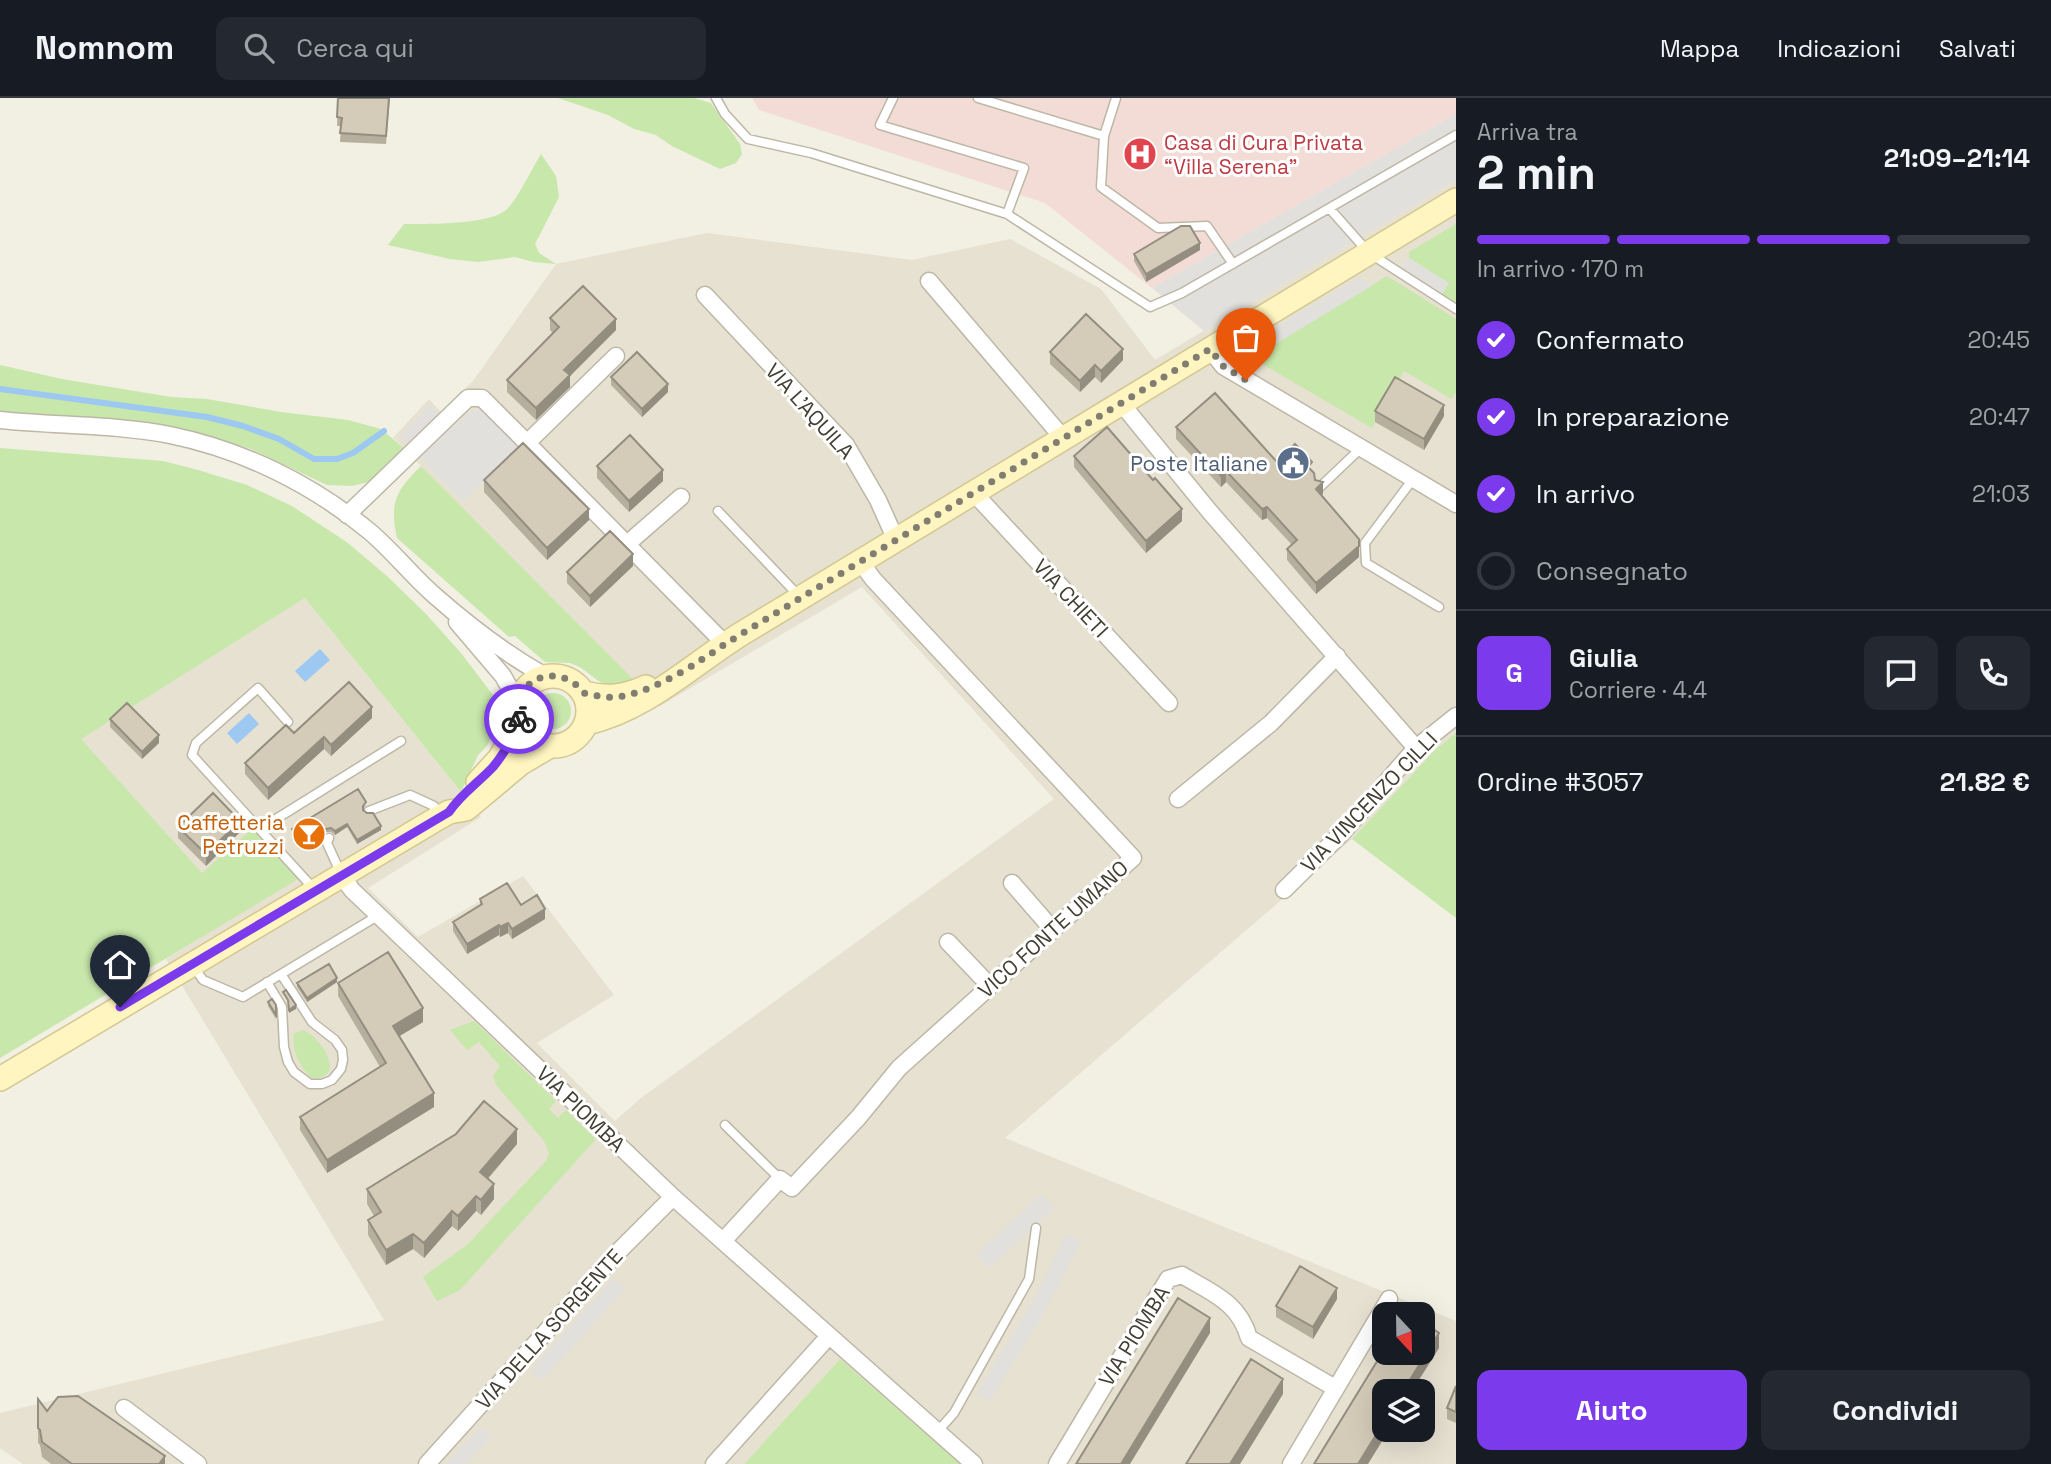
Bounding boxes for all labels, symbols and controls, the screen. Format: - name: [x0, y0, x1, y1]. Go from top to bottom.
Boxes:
- search box: [216, 17, 706, 80]
- text: Nomnom: [35, 27, 174, 69]
- icon: search: [240, 29, 278, 67]
- text: Cerca qui: [296, 31, 414, 65]
- text: Mappa: [1660, 33, 1739, 64]
- text: Indicazioni: [1777, 33, 1901, 64]
- text: Salvati: [1939, 33, 2016, 64]
- text: Arriva tra: [1477, 117, 1578, 147]
- place label: Casa di Cura Privata “Villa Serena”: [1164, 129, 1363, 180]
- hospital icon: Casa di Cura Privata “Villa Serena”: [1121, 135, 1159, 173]
- text: 21:09–21:14: [1884, 141, 2030, 175]
- text: 2 min: [1477, 144, 1596, 202]
- text: In arrivo · 170 m: [1477, 254, 1644, 284]
- pin: [1216, 308, 1276, 380]
- icon: bag: [1227, 319, 1265, 357]
- icon: check: [1477, 321, 1515, 359]
- text: Confermato: [1536, 323, 1684, 357]
- text: 20:45: [1967, 325, 2030, 355]
- street label: VIA L'AQUILA: [760, 357, 860, 465]
- icon: check: [1477, 398, 1515, 436]
- text: In preparazione: [1536, 400, 1730, 434]
- text: 20:47: [1969, 402, 2030, 432]
- public building icon: Poste Italiane: [1274, 444, 1312, 482]
- place label: Poste Italiane: [1130, 450, 1268, 477]
- icon: check: [1477, 475, 1515, 513]
- text: In arrivo: [1536, 477, 1635, 511]
- text: 21:03: [1972, 479, 2030, 509]
- street label: VIA CHIETI: [1028, 553, 1114, 643]
- text: Consegnato: [1536, 554, 1688, 588]
- button: chat: [1864, 636, 1938, 710]
- button: phone: [1956, 636, 2030, 710]
- text: Giulia: [1569, 641, 1638, 675]
- text: G: [1505, 656, 1523, 690]
- text: Corriere · 4.4: [1569, 675, 1707, 705]
- courier: [484, 684, 554, 754]
- icon: bike: [500, 700, 538, 738]
- street label: VIA VINCENZO CILLI: [1295, 726, 1443, 878]
- text: Ordine #3057: [1477, 765, 1643, 799]
- text: 21.82 €: [1940, 765, 2030, 799]
- place label: Caffetteria Petruzzi: [177, 809, 284, 860]
- bar icon: Caffetteria Petruzzi: [290, 815, 328, 853]
- street label: VICO FONTE UMANO: [972, 854, 1134, 1004]
- pin: [90, 935, 150, 1007]
- icon: home: [101, 946, 139, 984]
- street label: VIA PIOMBA: [531, 1060, 631, 1158]
- street label: VIA DELLA SORGENTE: [470, 1243, 628, 1415]
- street label: VIA PIOMBA: [1092, 1281, 1176, 1391]
- north arrow: [1372, 1302, 1435, 1365]
- map controls: [1372, 1302, 1435, 1442]
- button: Aiuto: [1477, 1370, 1747, 1450]
- button: Condividi: [1761, 1370, 2030, 1450]
- button: layers: [1372, 1379, 1435, 1442]

